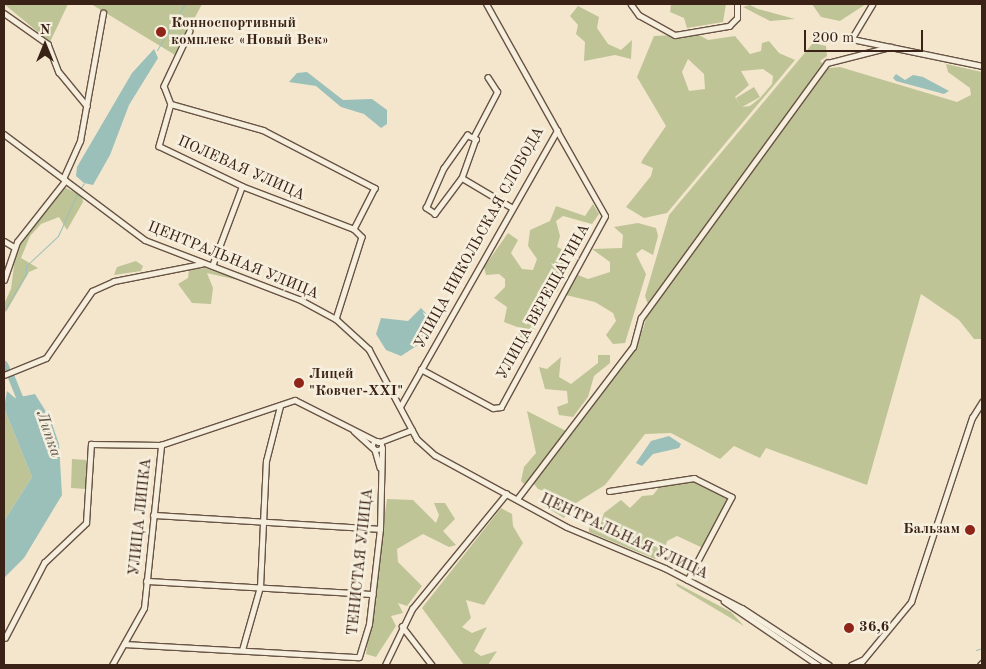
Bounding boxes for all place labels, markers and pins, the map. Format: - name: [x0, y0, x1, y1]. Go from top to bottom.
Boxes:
- place label: Конноспортивный комплекс «Новый Век»: [171, 14, 329, 49]
- marker: Конноспортивный комплекс «Новый Век»: [155, 26, 167, 38]
- place label: Лицей "Ковчег-XXI": [309, 365, 403, 400]
- marker: Лицей "Ковчег-XXI": [293, 377, 305, 389]
- place label: Бальзам: [903, 521, 960, 539]
- marker: Бальзам: [964, 524, 976, 536]
- place label: 36,6: [859, 619, 889, 637]
- marker: 36,6: [843, 622, 855, 634]

